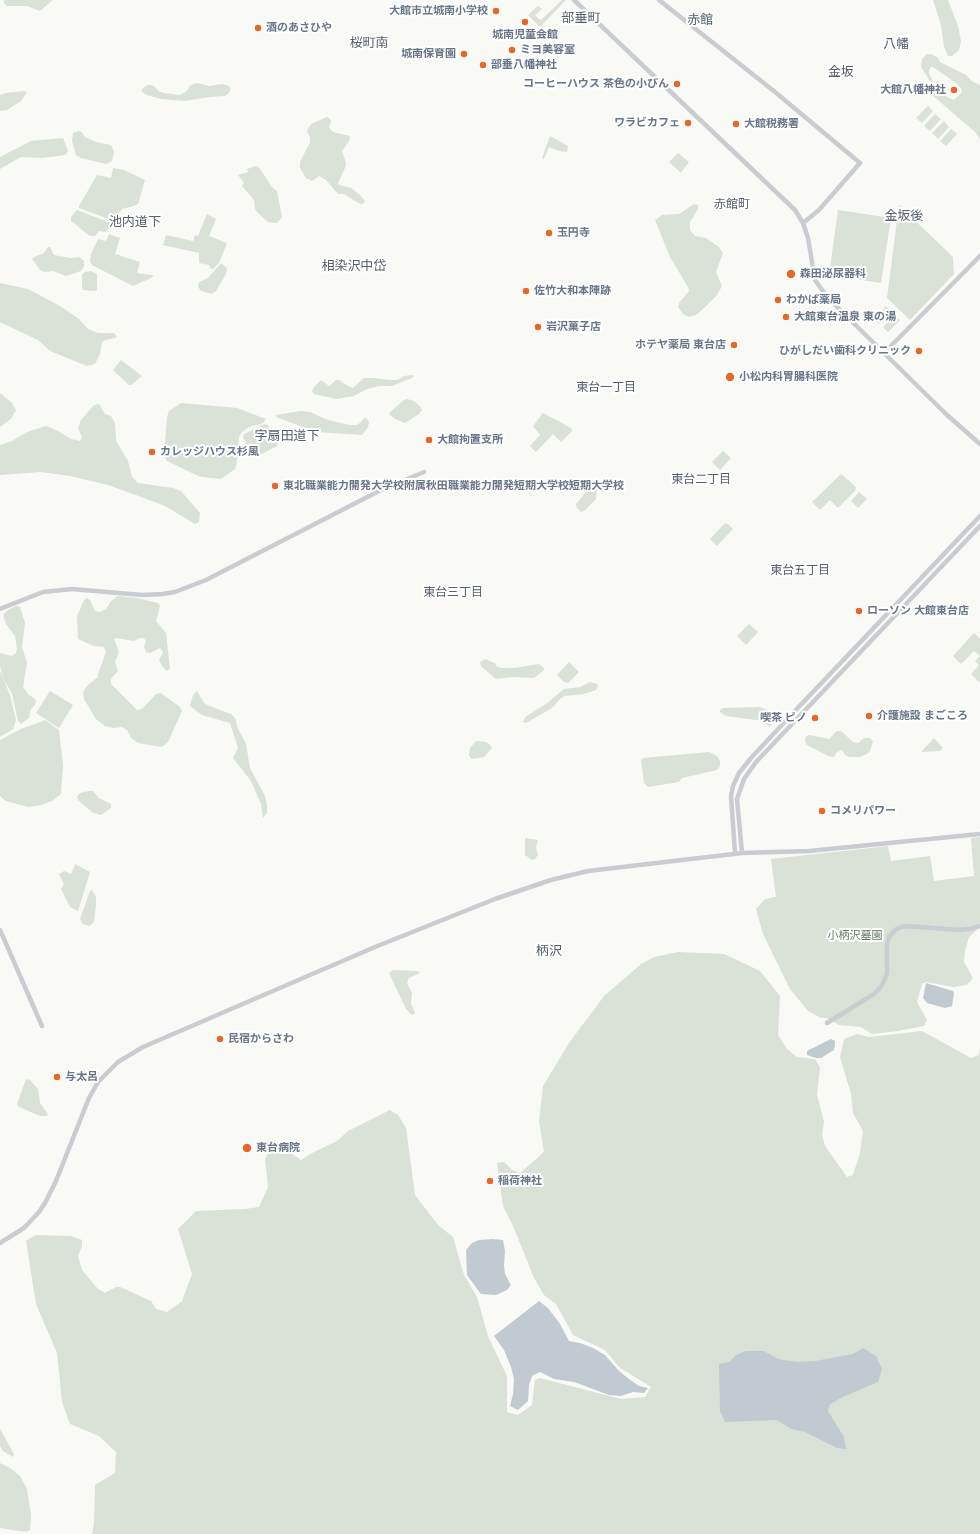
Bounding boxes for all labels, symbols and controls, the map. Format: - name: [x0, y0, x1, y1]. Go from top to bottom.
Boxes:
- place label: 大館市立城南小学校: [389, 4, 488, 18]
- marker: 大館市立城南小学校: [491, 6, 501, 16]
- district label: 部垂町: [562, 10, 600, 26]
- district label: 赤館: [687, 12, 713, 28]
- marker: 城南児童会館: [520, 17, 530, 27]
- place label: 酒のあさひや: [266, 21, 332, 35]
- marker: 酒のあさひや: [253, 23, 263, 33]
- place label: 城南児童会館: [492, 28, 558, 42]
- district label: 桜町南: [350, 35, 388, 51]
- district label: 八幡: [883, 36, 909, 52]
- place label: ミヨ美容室: [520, 43, 575, 57]
- marker: ミヨ美容室: [507, 45, 517, 55]
- place label: 城南保育園: [401, 47, 456, 61]
- marker: 城南保育園: [459, 49, 469, 59]
- place label: 部垂八幡神社: [491, 58, 557, 72]
- marker: 部垂八幡神社: [478, 60, 488, 70]
- district label: 金坂: [828, 64, 854, 80]
- place label: コーヒーハウス 茶色の小びん: [523, 77, 669, 91]
- marker: コーヒーハウス 茶色の小びん: [672, 79, 682, 89]
- place label: 大館八幡神社: [880, 83, 946, 97]
- marker: 大館八幡神社: [949, 85, 959, 95]
- place label: ワラビカフェ: [614, 116, 680, 130]
- place label: 大館税務署: [744, 117, 799, 131]
- marker: ワラビカフェ: [683, 118, 693, 128]
- marker: 大館税務署: [731, 119, 741, 129]
- district label: 赤館町: [714, 197, 750, 211]
- district label: 金坂後: [885, 208, 923, 224]
- district label: 池内道下: [109, 214, 161, 230]
- place label: 玉円寺: [557, 226, 590, 240]
- marker: 玉円寺: [544, 228, 554, 238]
- district label: 相染沢中岱: [322, 258, 386, 274]
- place label: 森田泌尿器科: [800, 267, 866, 281]
- marker: 森田泌尿器科: [785, 268, 797, 280]
- place label: 佐竹大和本陣跡: [534, 284, 611, 298]
- marker: 佐竹大和本陣跡: [521, 286, 531, 296]
- place label: わかば薬局: [786, 293, 841, 307]
- marker: わかば薬局: [773, 295, 783, 305]
- place label: 大館東台温泉 東の湯: [794, 310, 896, 324]
- marker: 大館東台温泉 東の湯: [781, 312, 791, 322]
- place label: 岩沢菓子店: [546, 320, 601, 334]
- marker: 岩沢菓子店: [533, 322, 543, 332]
- place label: ホテヤ薬局 東台店: [635, 338, 726, 352]
- marker: ホテヤ薬局 東台店: [729, 340, 739, 350]
- place label: ひがしだい歯科クリニック: [779, 344, 911, 358]
- marker: ひがしだい歯科クリニック: [914, 346, 924, 356]
- place label: 小松内科胃腸科医院: [739, 370, 838, 384]
- marker: 小松内科胃腸科医院: [724, 371, 736, 383]
- district label: 東台一丁目: [576, 380, 636, 394]
- district label: 字扇田道下: [255, 428, 319, 444]
- place label: 大館拘置支所: [437, 433, 503, 447]
- marker: 大館拘置支所: [424, 435, 434, 445]
- place label: カレッジハウス杉風: [160, 445, 259, 459]
- marker: カレッジハウス杉風: [147, 447, 157, 457]
- district label: 東台二丁目: [671, 472, 731, 486]
- place label: 東北職業能力開発大学校附属秋田職業能力開発短期大学校短期大学校: [283, 479, 624, 493]
- marker: 東北職業能力開発大学校附属秋田職業能力開発短期大学校短期大学校: [270, 481, 280, 491]
- district label: 東台五丁目: [770, 563, 830, 577]
- district label: 東台三丁目: [423, 585, 483, 599]
- place label: ローソン 大館東台店: [867, 604, 969, 618]
- marker: ローソン 大館東台店: [854, 606, 864, 616]
- place label: 介護施設 まごころ: [877, 709, 968, 723]
- place label: 喫茶 ピノ: [760, 711, 807, 725]
- marker: 介護施設 まごころ: [864, 711, 874, 721]
- marker: 喫茶 ピノ: [810, 713, 820, 723]
- place label: コメリパワー: [830, 804, 896, 818]
- marker: コメリパワー: [817, 806, 827, 816]
- park label: 小柄沢墓園: [828, 929, 882, 943]
- district label: 柄沢: [536, 943, 562, 959]
- place label: 民宿からさわ: [228, 1032, 294, 1046]
- marker: 民宿からさわ: [215, 1034, 225, 1044]
- place label: 与太呂: [65, 1070, 98, 1084]
- marker: 与太呂: [52, 1072, 62, 1082]
- place label: 東台病院: [256, 1141, 300, 1155]
- marker: 東台病院: [241, 1142, 253, 1154]
- place label: 稲荷神社: [498, 1174, 542, 1188]
- marker: 稲荷神社: [485, 1176, 495, 1186]

